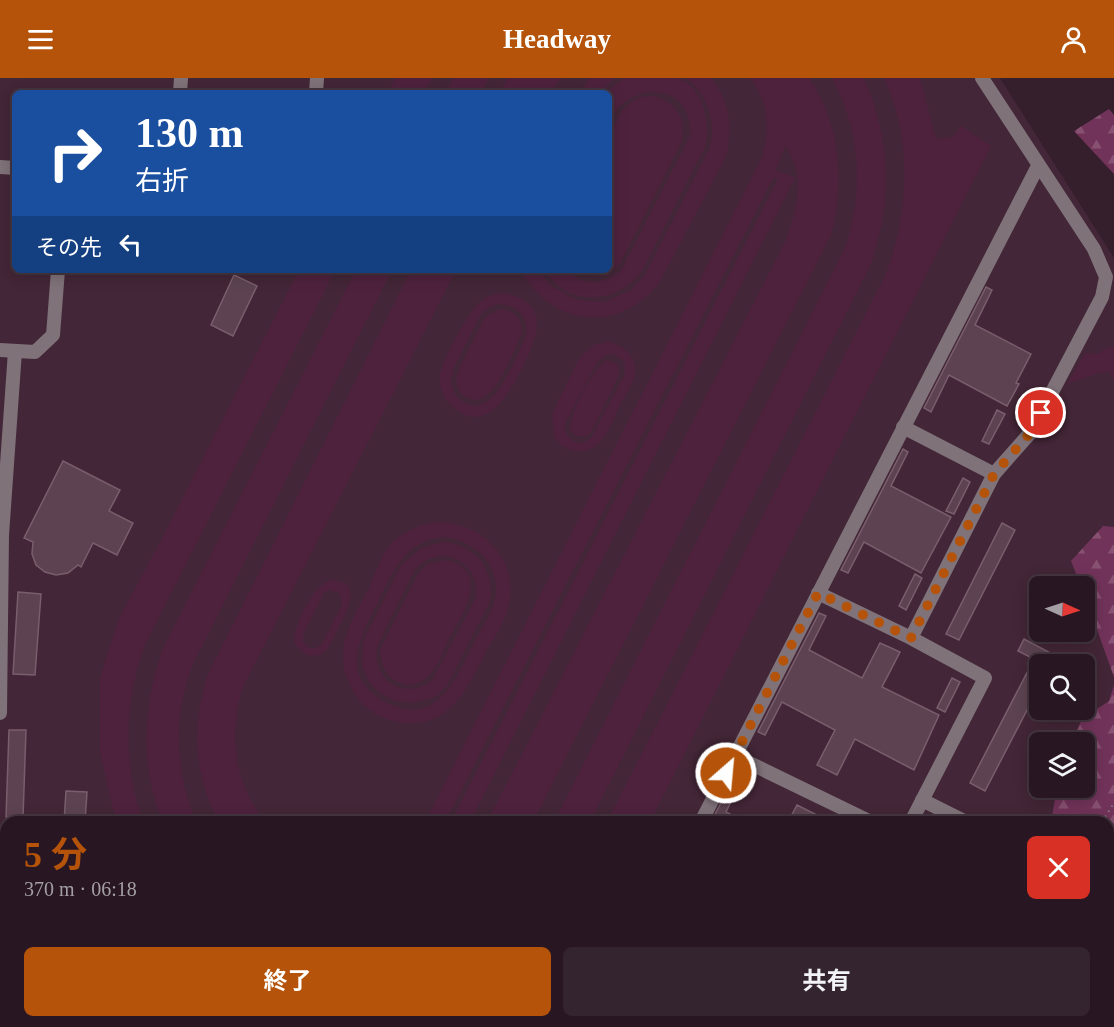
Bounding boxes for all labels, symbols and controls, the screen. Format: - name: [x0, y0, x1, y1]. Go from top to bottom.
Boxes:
- icon: menu: [24, 23, 57, 56]
- icon: person: [1057, 23, 1090, 56]
- text: Headway: [503, 24, 611, 54]
- text: 130 m: [135, 110, 244, 156]
- icon: right: [36, 114, 114, 192]
- text: 右折: [135, 166, 189, 196]
- icon: left: [114, 228, 147, 261]
- text: その先: [36, 235, 102, 260]
- pin: [1015, 387, 1066, 438]
- icon: arrive: [1024, 396, 1057, 429]
- north arrow: [1029, 576, 1095, 642]
- map controls: [1029, 576, 1095, 798]
- button: search: [1029, 654, 1095, 720]
- button: layers: [1029, 732, 1095, 798]
- position arrow: [694, 741, 758, 805]
- text: 5 分: [24, 835, 87, 875]
- button: close: [1027, 836, 1090, 899]
- text: 370 m · 06:18: [24, 878, 137, 900]
- button: 終了: [24, 947, 551, 1016]
- button: 共有: [563, 947, 1090, 1016]

